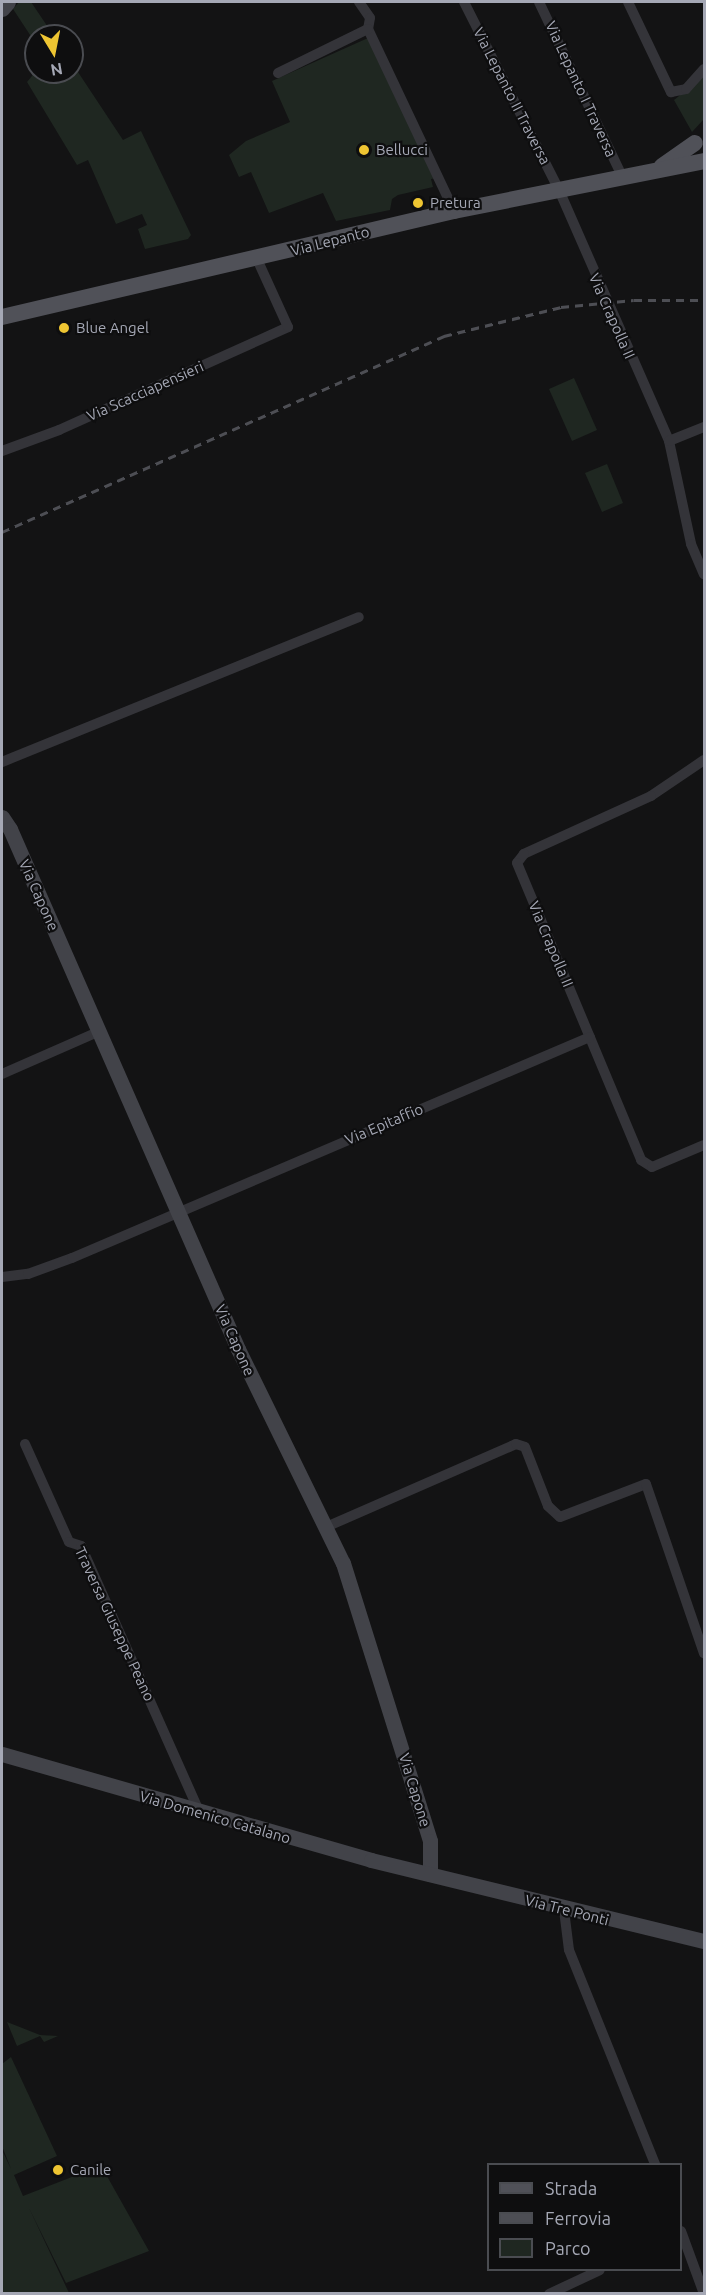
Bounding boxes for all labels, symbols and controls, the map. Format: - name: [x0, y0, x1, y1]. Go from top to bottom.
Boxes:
- street label: Via Lepanto I Traversa: [542, 18, 620, 160]
- north arrow: [24, 24, 84, 84]
- street label: Via Lepanto II Traversa: [470, 24, 554, 168]
- text: N: [49, 60, 64, 80]
- place label: Bellucci: [376, 141, 428, 159]
- marker: Bellucci: [357, 143, 371, 157]
- place label: Pretura: [430, 194, 481, 212]
- marker: Pretura: [411, 196, 425, 210]
- street label: Via Lepanto: [289, 223, 371, 259]
- street label: Via Crapolla II: [585, 270, 639, 362]
- place label: Blue Angel: [76, 319, 149, 337]
- marker: Blue Angel: [57, 321, 71, 335]
- street label: Via Scacciapensieri: [84, 357, 206, 425]
- street label: Via Capone: [15, 857, 63, 933]
- street label: Via Crapolla II: [525, 898, 577, 990]
- street label: Via Epitaffio: [342, 1099, 426, 1149]
- street label: Via Capone: [211, 1302, 259, 1378]
- street label: Traversa Giuseppe Peano: [71, 1544, 159, 1704]
- street label: Via Capone: [395, 1751, 435, 1829]
- street label: Via Domenico Catalano: [137, 1787, 293, 1847]
- street label: Via Tre Ponti: [523, 1891, 611, 1929]
- place label: Canile: [70, 2161, 111, 2179]
- marker: Canile: [51, 2163, 65, 2177]
- legend: [487, 2163, 682, 2271]
- text: Strada: [545, 2178, 597, 2198]
- text: Ferrovia: [545, 2208, 611, 2228]
- text: Parco: [545, 2238, 591, 2258]

